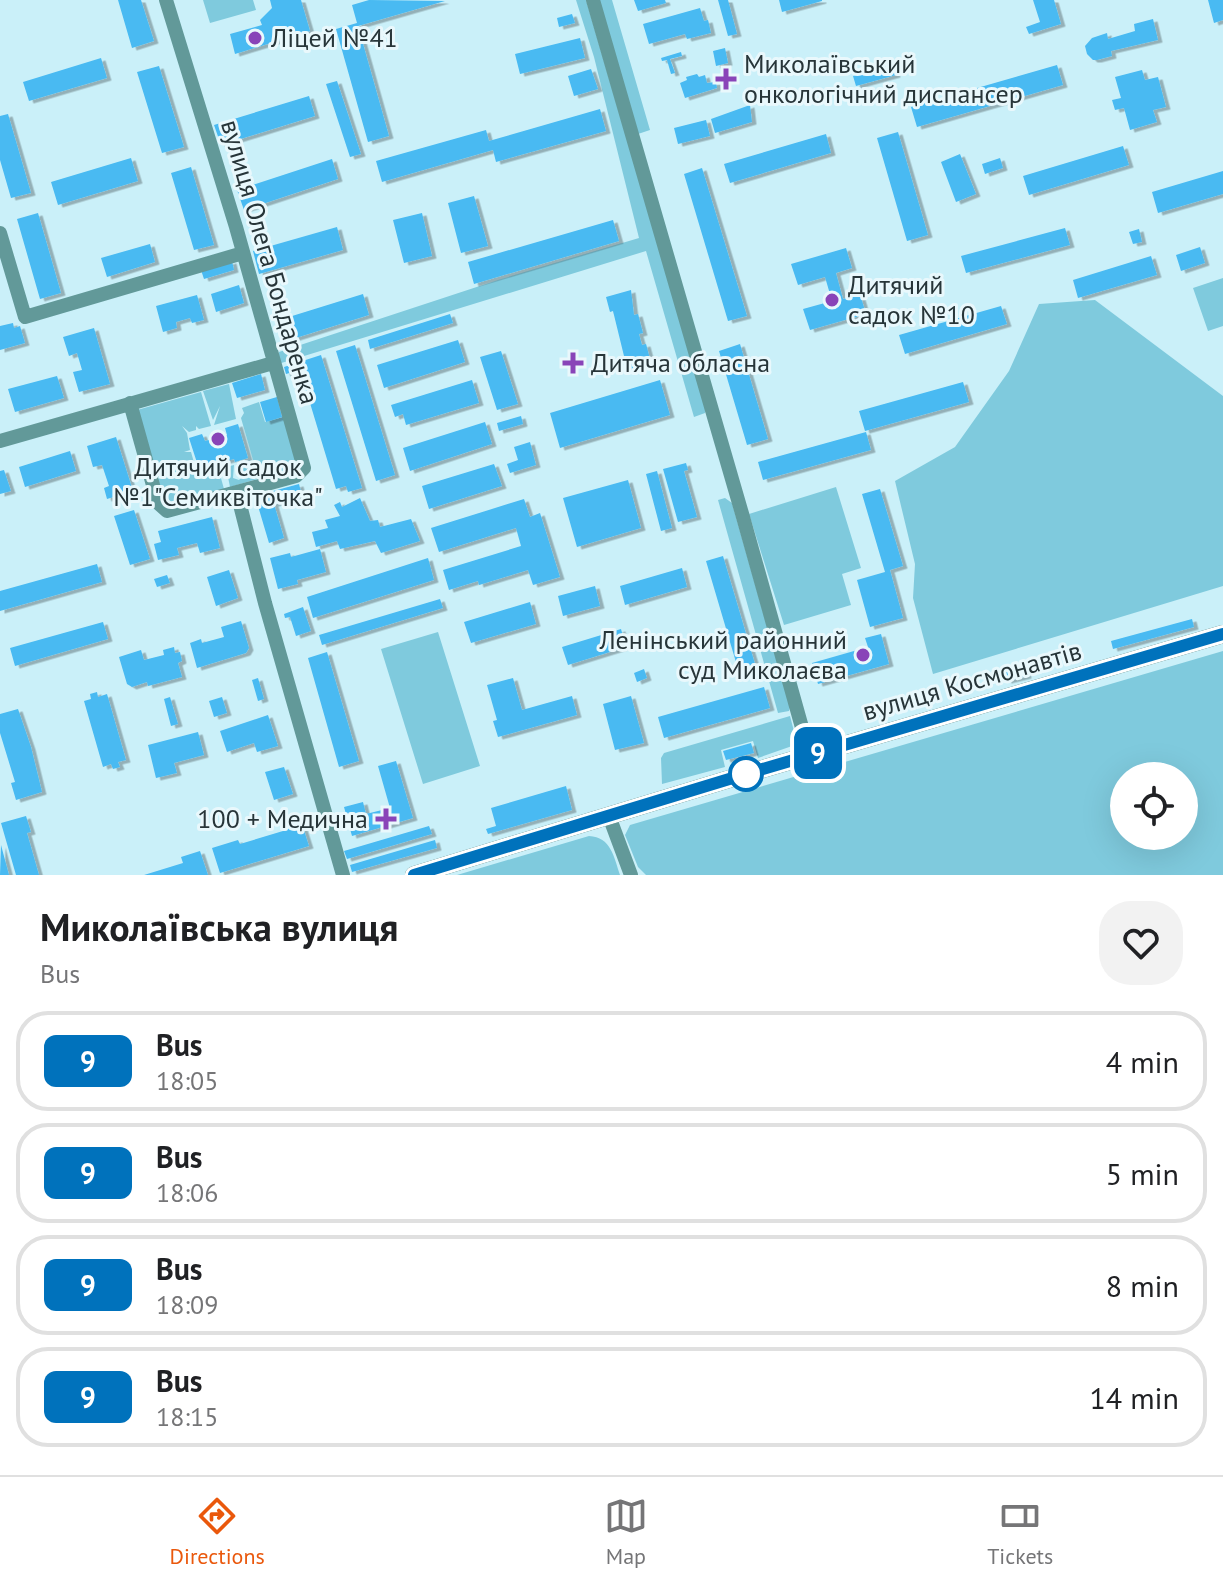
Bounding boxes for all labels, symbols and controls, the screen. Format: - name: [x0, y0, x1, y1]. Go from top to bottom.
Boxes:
- place label: Ліцей №41: [270, 21, 398, 54]
- marker: Ліцей №41: [246, 29, 264, 47]
- place label: Миколаївський онкологічний диспансер: [744, 47, 1023, 110]
- marker: Миколаївський онкологічний диспансер: [715, 68, 737, 90]
- street label: вулиця Олега Бондаренка: [214, 116, 327, 408]
- place label: Дитячий садок №10: [848, 268, 975, 331]
- marker: Дитячий садок №10: [823, 291, 841, 309]
- place label: Дитяча обласна: [591, 346, 770, 379]
- marker: Дитяча обласна: [562, 352, 584, 374]
- marker: Дитячий садок №1"Семиквіточка": [209, 430, 227, 448]
- place label: Дитячий садок №1"Семиквіточка": [113, 450, 323, 513]
- place label: Ленінський районний суд Миколаєва: [598, 623, 847, 686]
- street label: вулиця Космонавтів: [859, 633, 1085, 728]
- marker: Ленінський районний суд Миколаєва: [854, 646, 872, 664]
- line badge: 9: [792, 727, 844, 779]
- text: 9: [810, 734, 826, 771]
- unlabelled marker: [729, 757, 763, 791]
- map controls: [1110, 762, 1198, 850]
- button: locate: [1110, 762, 1198, 850]
- place label: 100 + Медична: [197, 802, 368, 835]
- marker: 100 + Медична: [375, 808, 397, 830]
- button: heart: [1099, 901, 1183, 985]
- text: Миколаївська вулиця: [40, 902, 398, 951]
- text: Bus: [40, 957, 80, 990]
- text: Bus: [156, 1025, 203, 1064]
- text: 9: [80, 1042, 96, 1079]
- text: 4 min: [1106, 1042, 1179, 1081]
- text: 18:05: [156, 1064, 218, 1097]
- text: Bus: [156, 1137, 203, 1176]
- text: 9: [80, 1154, 96, 1191]
- text: 5 min: [1106, 1154, 1179, 1193]
- text: 18:06: [156, 1176, 218, 1209]
- text: Bus: [156, 1249, 203, 1288]
- text: 9: [80, 1266, 96, 1303]
- text: 8 min: [1106, 1266, 1179, 1305]
- text: 18:09: [156, 1288, 218, 1321]
- text: Bus: [156, 1361, 203, 1400]
- text: 9: [80, 1378, 96, 1415]
- text: 14 min: [1089, 1378, 1179, 1417]
- text: 18:15: [156, 1400, 218, 1433]
- tab: Directions: [170, 1494, 265, 1570]
- tab: Map: [604, 1494, 648, 1570]
- tab: Tickets: [987, 1494, 1053, 1570]

